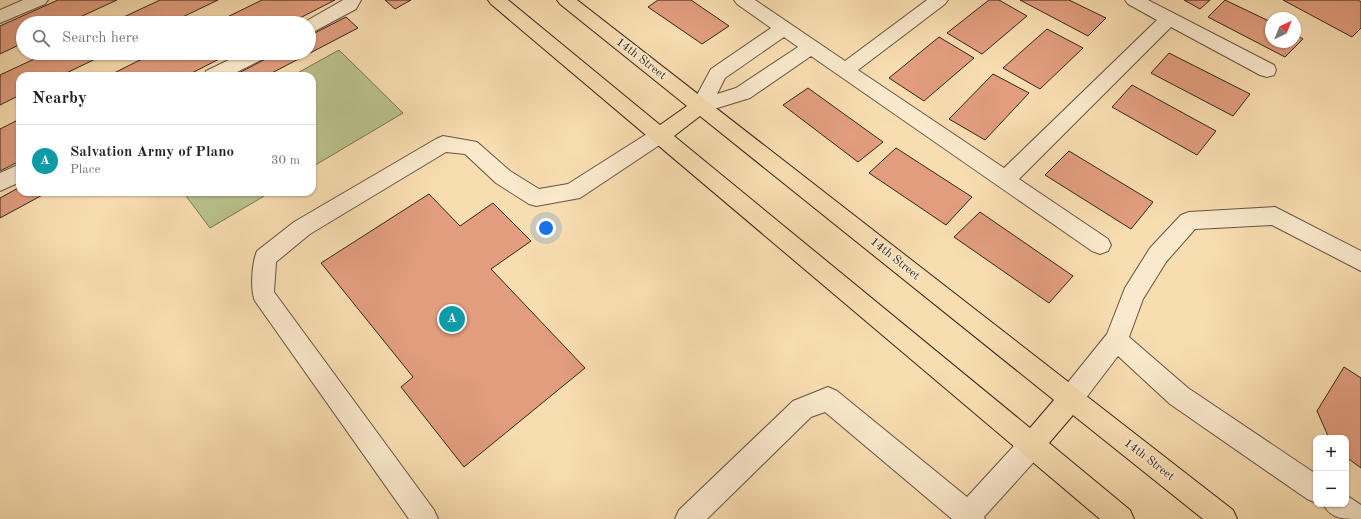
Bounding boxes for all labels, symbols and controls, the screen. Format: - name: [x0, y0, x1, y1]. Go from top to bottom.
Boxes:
- north arrow: [1265, 12, 1301, 48]
- search box: [16, 16, 316, 60]
- icon: search: [30, 27, 52, 49]
- text: Search here: [62, 31, 139, 46]
- street label: 14th Street: [614, 36, 668, 82]
- text: Nearby: [32, 90, 87, 107]
- text: Salvation Army of Plano: [70, 145, 234, 160]
- text: A: [40, 154, 50, 167]
- text: 30 m: [271, 154, 300, 167]
- text: Place: [70, 163, 100, 176]
- your location: [536, 218, 556, 238]
- street label: 14th Street: [868, 236, 922, 282]
- pin: A: [439, 304, 465, 334]
- map controls: [1313, 435, 1349, 507]
- button: +: [1313, 435, 1349, 471]
- street label: 14th Street: [1122, 437, 1176, 483]
- button: −: [1313, 471, 1349, 507]

